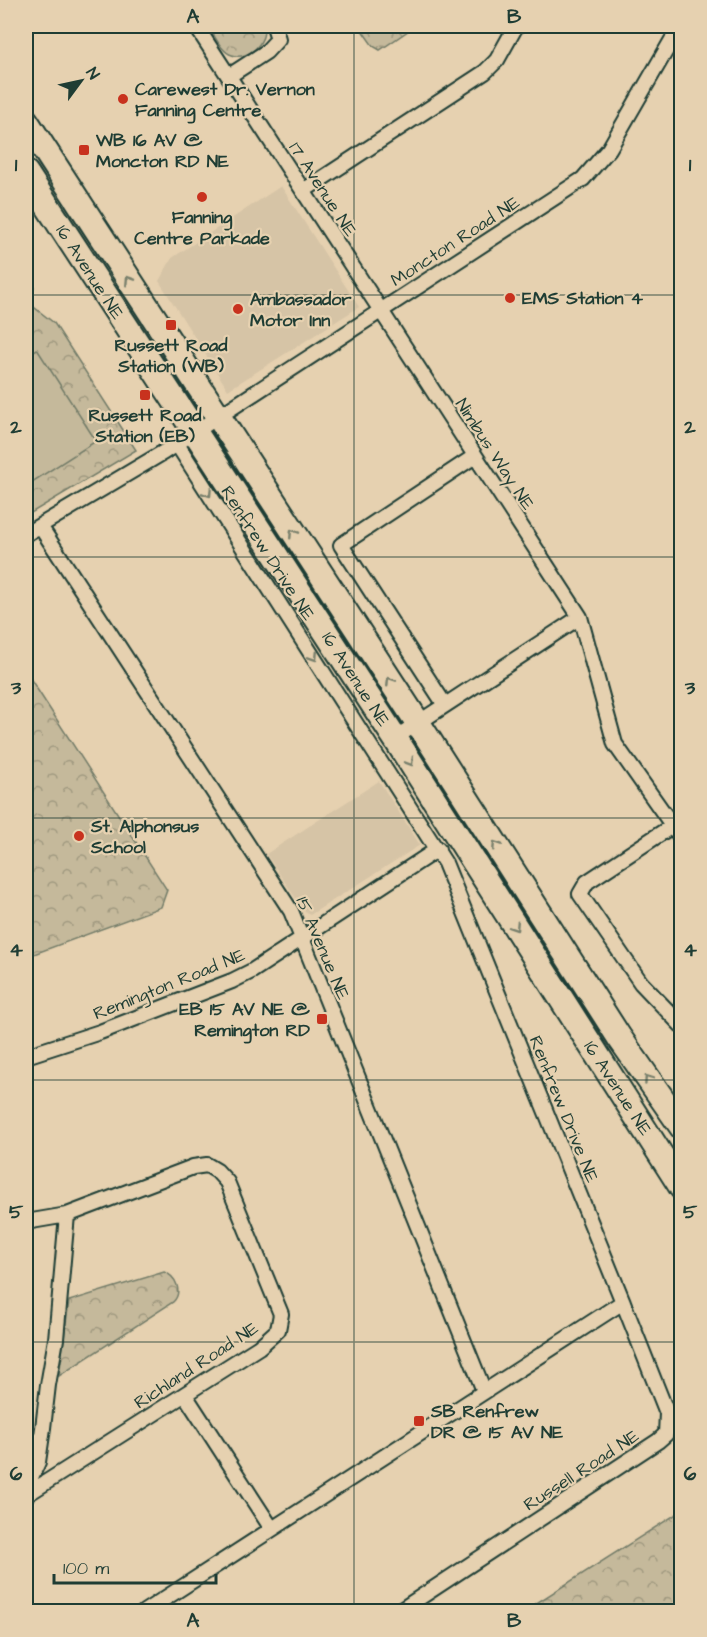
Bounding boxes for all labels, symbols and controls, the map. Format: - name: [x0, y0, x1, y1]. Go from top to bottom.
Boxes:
- text: A: [187, 3, 200, 31]
- text: B: [507, 3, 522, 31]
- north arrow: [51, 51, 111, 111]
- text: N: [81, 63, 105, 84]
- place label: Carewest Dr. Vernon Fanning Centre: [135, 77, 315, 124]
- marker: Carewest Dr. Vernon Fanning Centre: [116, 92, 130, 106]
- place label: WB 16 AV @ Moncton RD NE: [95, 128, 229, 174]
- street label: 17 Avenue NE: [283, 137, 363, 242]
- marker: WB 16 AV @ Moncton RD NE: [77, 143, 91, 157]
- text: 1: [15, 151, 18, 179]
- text: 1: [689, 151, 692, 179]
- marker: Fanning Centre Parkade: [195, 190, 209, 204]
- street label: Moncton Road NE: [386, 190, 525, 293]
- place label: Fanning Centre Parkade: [134, 205, 270, 251]
- street label: 16 Avenue NE: [50, 220, 130, 325]
- one-way arrow: [125, 276, 136, 287]
- place label: EMS Station 4: [522, 286, 644, 311]
- place label: Ambassador Motor Inn: [250, 287, 351, 333]
- marker: EMS Station 4: [503, 291, 517, 305]
- marker: Ambassador Motor Inn: [231, 302, 245, 316]
- marker: Russett Road Station (WB): [164, 318, 178, 332]
- place label: Russett Road Station (WB): [115, 333, 228, 379]
- marker: Russett Road Station (EB): [138, 388, 152, 402]
- street label: Nimbus Way NE: [448, 394, 540, 516]
- place label: Russett Road Station (EB): [89, 403, 202, 449]
- text: 2: [9, 413, 22, 441]
- text: 2: [683, 413, 696, 441]
- street label: Renfrew Drive NE: [215, 481, 321, 626]
- one-way arrow: [201, 487, 213, 497]
- one-way arrow: [289, 529, 300, 540]
- street label: 16 Avenue NE: [316, 627, 396, 732]
- one-way arrow: [307, 650, 318, 661]
- text: 3: [10, 674, 22, 702]
- text: 3: [684, 674, 696, 702]
- one-way arrow: [386, 677, 398, 687]
- one-way arrow: [403, 756, 415, 766]
- place label: St. Alphonsus School: [90, 814, 199, 860]
- marker: St. Alphonsus School: [72, 829, 86, 843]
- one-way arrow: [491, 841, 503, 851]
- street label: 15 Avenue NE: [290, 893, 356, 1004]
- one-way arrow: [508, 921, 520, 931]
- text: 4: [9, 936, 23, 964]
- text: 4: [683, 936, 697, 964]
- street label: Remington Road NE: [90, 942, 250, 1027]
- place label: EB 15 AV NE @ Remington RD: [179, 997, 310, 1044]
- marker: EB 15 AV NE @ Remington RD: [315, 1012, 329, 1026]
- street label: Renfrew Drive NE: [523, 1032, 605, 1187]
- street label: 16 Avenue NE: [578, 1036, 658, 1141]
- one-way arrow: [644, 1075, 655, 1086]
- text: 5: [9, 1198, 24, 1226]
- text: 5: [683, 1198, 698, 1226]
- street label: Richland Road NE: [129, 1316, 264, 1415]
- place label: SB Renfrew DR @ 15 AV NE: [430, 1399, 563, 1445]
- marker: SB Renfrew DR @ 15 AV NE: [412, 1414, 426, 1428]
- street label: Russell Road NE: [519, 1423, 644, 1517]
- text: 6: [10, 1460, 23, 1488]
- text: 6: [684, 1460, 697, 1488]
- scale bar: [54, 1547, 216, 1585]
- text: 100 m: [63, 1556, 109, 1581]
- text: A: [187, 1607, 200, 1635]
- text: B: [507, 1607, 522, 1635]

